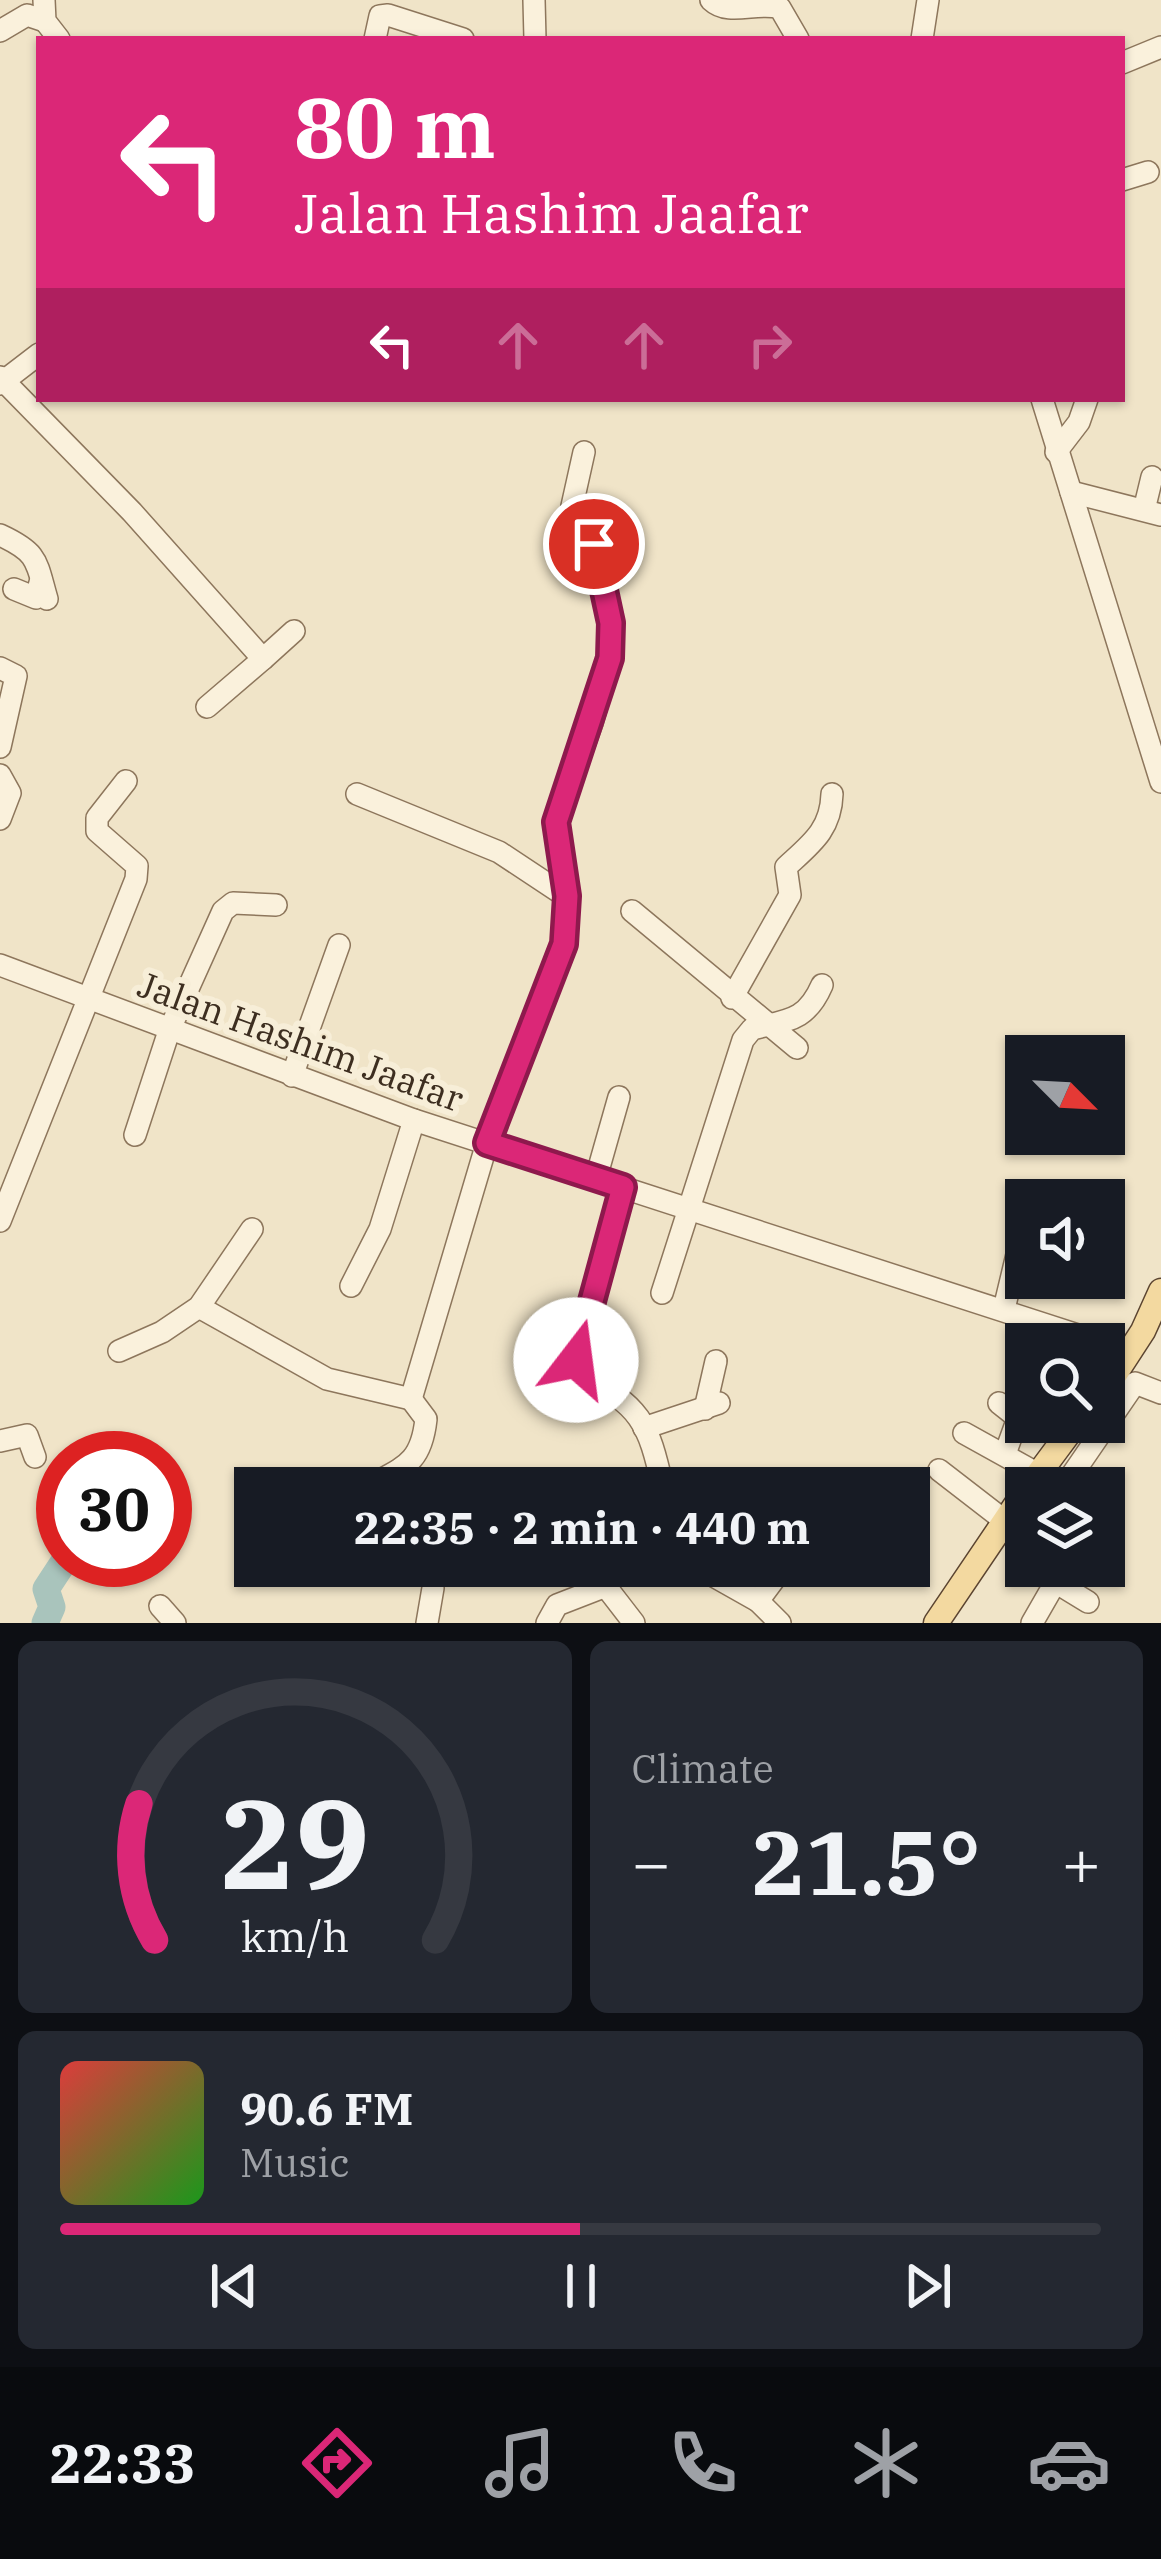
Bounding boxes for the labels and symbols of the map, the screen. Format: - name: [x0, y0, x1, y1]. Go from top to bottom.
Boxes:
- pin: [543, 493, 645, 595]
- street label: Jalan Hashim Jaafar: [132, 960, 470, 1122]
- north arrow: [1005, 1035, 1125, 1155]
- position arrow: [513, 1297, 639, 1423]
- speed limit sign: 30: [36, 1431, 192, 1587]

